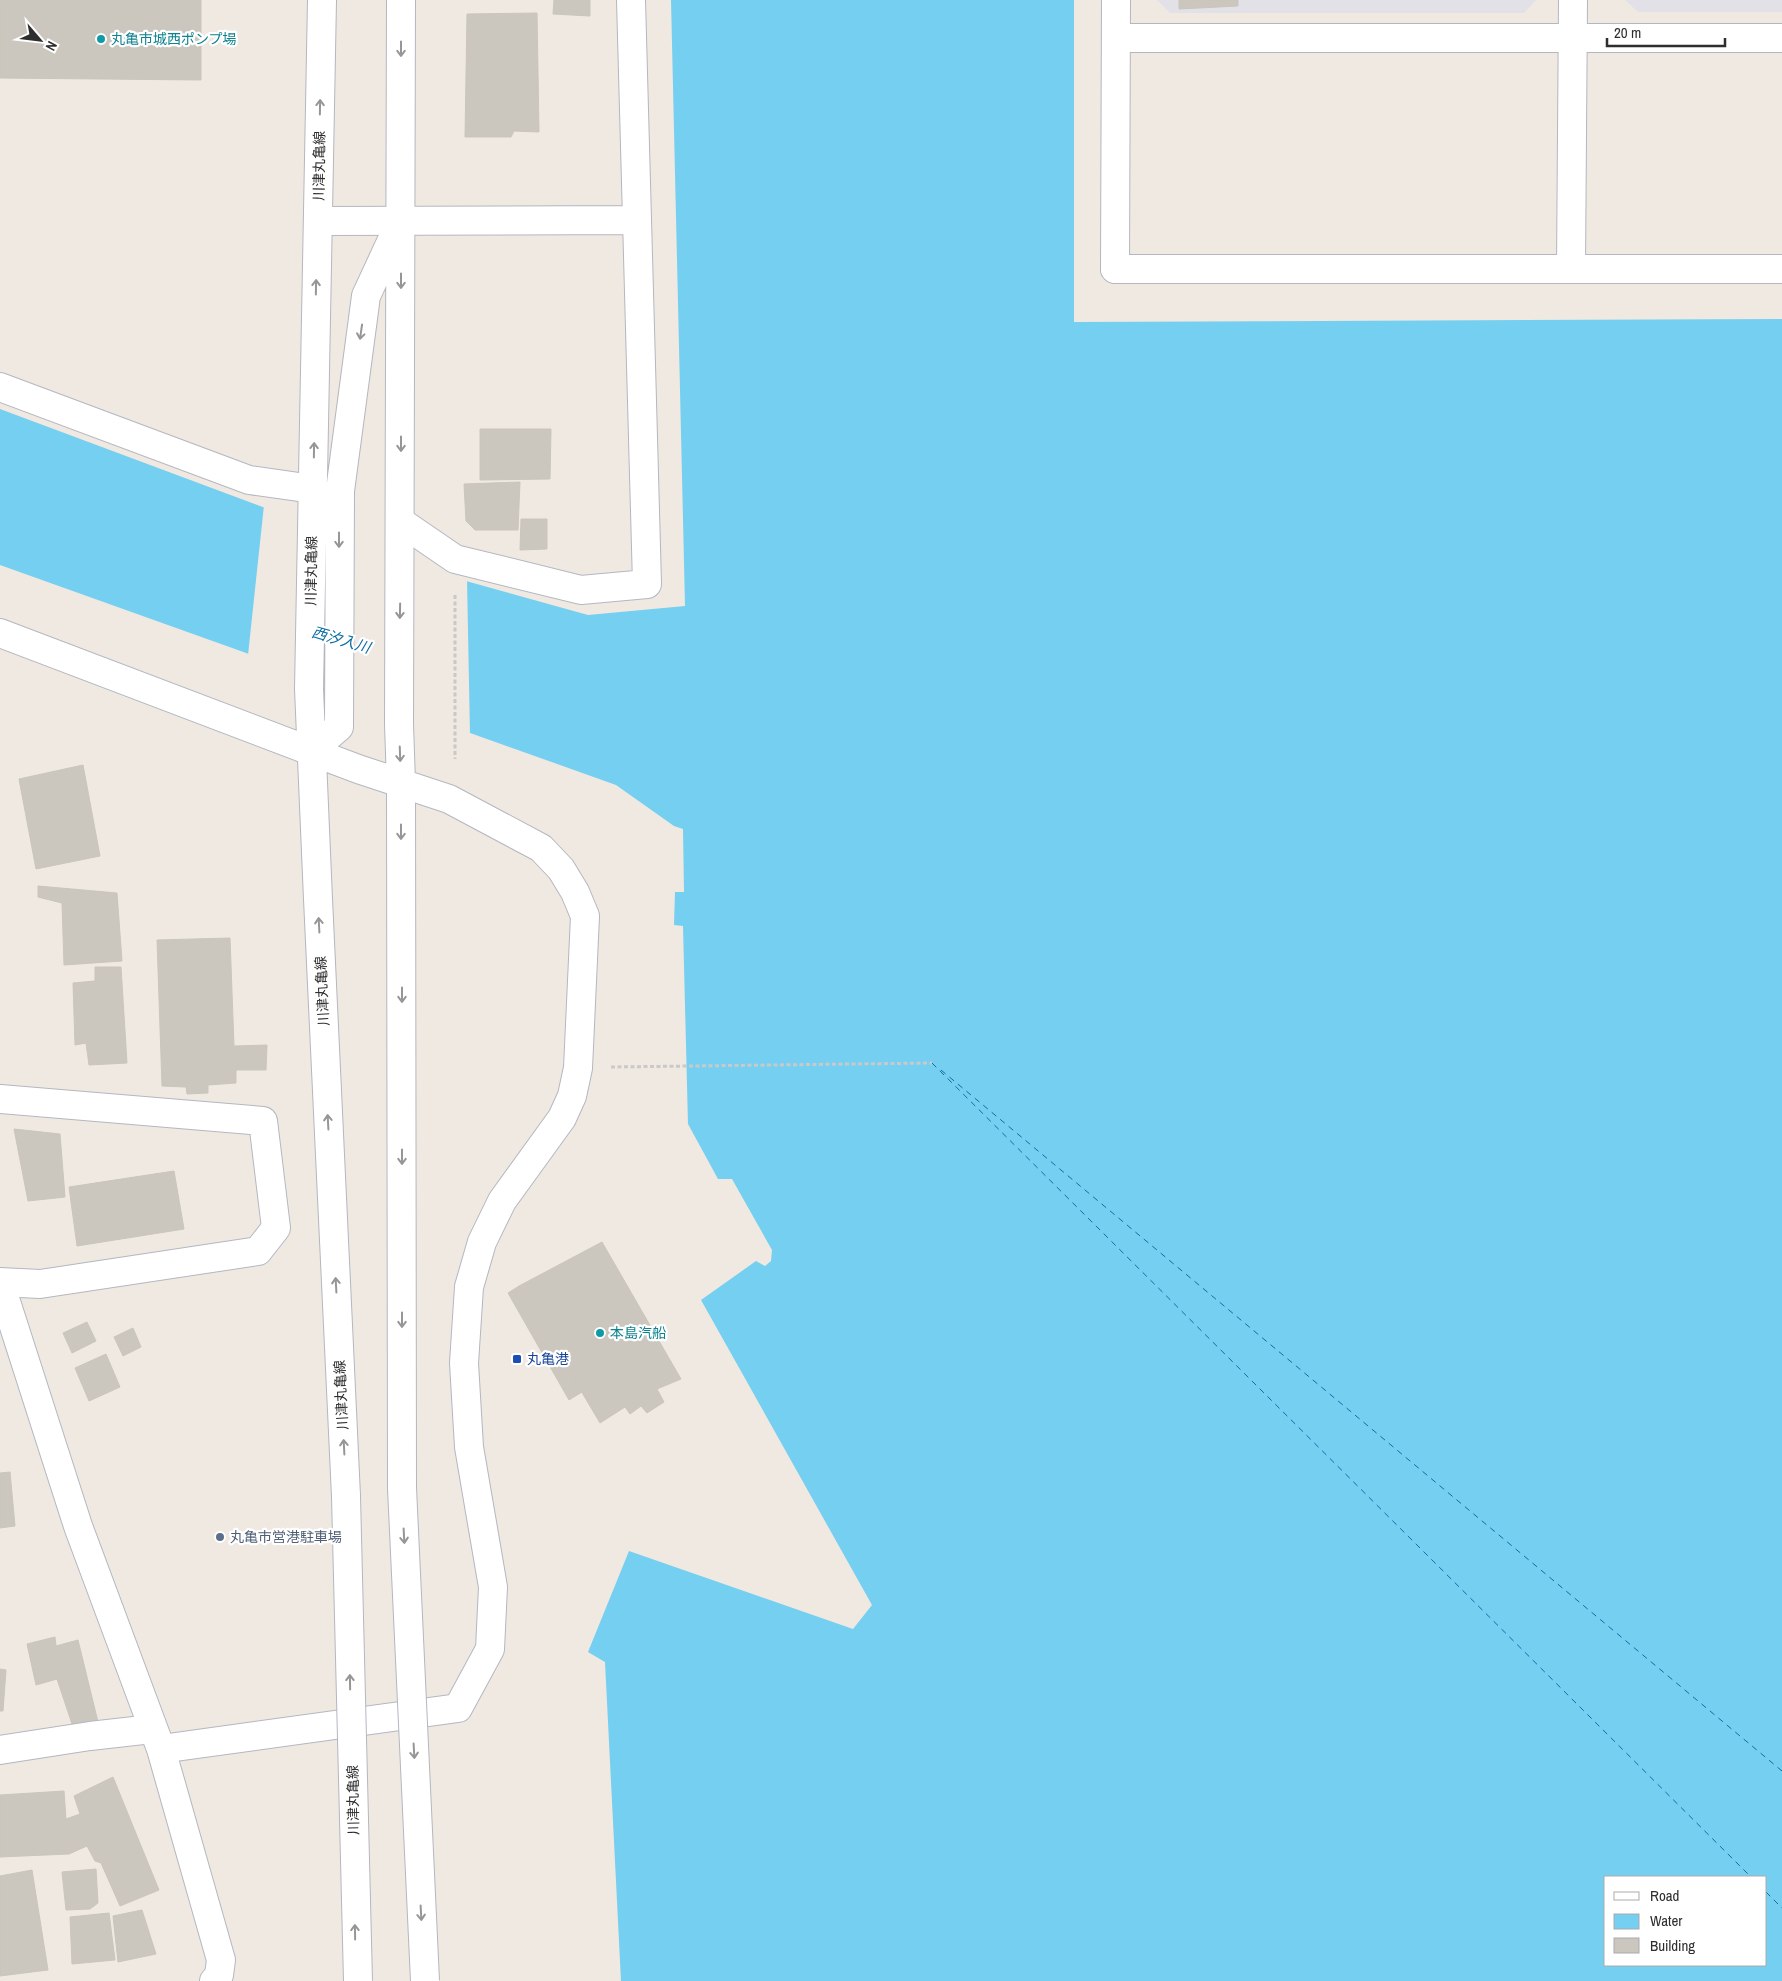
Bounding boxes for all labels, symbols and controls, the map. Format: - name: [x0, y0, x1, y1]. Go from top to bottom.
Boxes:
- north arrow: [15, 15, 65, 65]
- scale bar: [1607, 15, 1724, 47]
- text: 20 m: [1614, 22, 1641, 43]
- place label: 丸亀市城西ポンプ場: [111, 30, 237, 48]
- marker: 丸亀市城西ポンプ場: [95, 33, 107, 45]
- text: N: [42, 38, 61, 54]
- one-way arrow: [396, 40, 406, 56]
- one-way arrow: [315, 99, 325, 116]
- street label: 川津丸亀線: [309, 131, 329, 201]
- one-way arrow: [396, 272, 406, 289]
- one-way arrow: [312, 279, 321, 295]
- one-way arrow: [356, 323, 366, 339]
- one-way arrow: [396, 435, 406, 451]
- one-way arrow: [309, 442, 318, 458]
- one-way arrow: [335, 532, 344, 548]
- street label: 川津丸亀線: [301, 536, 321, 606]
- one-way arrow: [395, 602, 405, 618]
- water label: 西汐入川: [309, 621, 375, 658]
- one-way arrow: [395, 745, 405, 761]
- one-way arrow: [396, 824, 406, 840]
- one-way arrow: [314, 917, 323, 933]
- street label: 川津丸亀線: [311, 956, 333, 1026]
- one-way arrow: [397, 986, 407, 1002]
- one-way arrow: [324, 1115, 333, 1131]
- one-way arrow: [397, 1148, 407, 1165]
- one-way arrow: [331, 1277, 341, 1294]
- one-way arrow: [397, 1311, 407, 1327]
- place label: 本島汽船: [610, 1324, 666, 1342]
- marker: 本島汽船: [594, 1327, 606, 1339]
- place label: 丸亀港: [527, 1350, 569, 1368]
- marker: 丸亀港: [511, 1353, 523, 1365]
- street label: 川津丸亀線: [330, 1360, 352, 1430]
- one-way arrow: [339, 1439, 348, 1455]
- place label: 丸亀市営港駐車場: [230, 1528, 342, 1546]
- one-way arrow: [400, 1528, 409, 1544]
- marker: 丸亀市営港駐車場: [214, 1531, 226, 1543]
- one-way arrow: [345, 1675, 355, 1691]
- one-way arrow: [409, 1742, 419, 1759]
- street label: 川津丸亀線: [343, 1765, 363, 1835]
- legend: [1604, 1876, 1767, 1966]
- text: Road: [1650, 1885, 1679, 1906]
- one-way arrow: [417, 1905, 426, 1921]
- text: Water: [1650, 1910, 1682, 1931]
- one-way arrow: [351, 1925, 360, 1941]
- text: Building: [1650, 1935, 1695, 1956]

